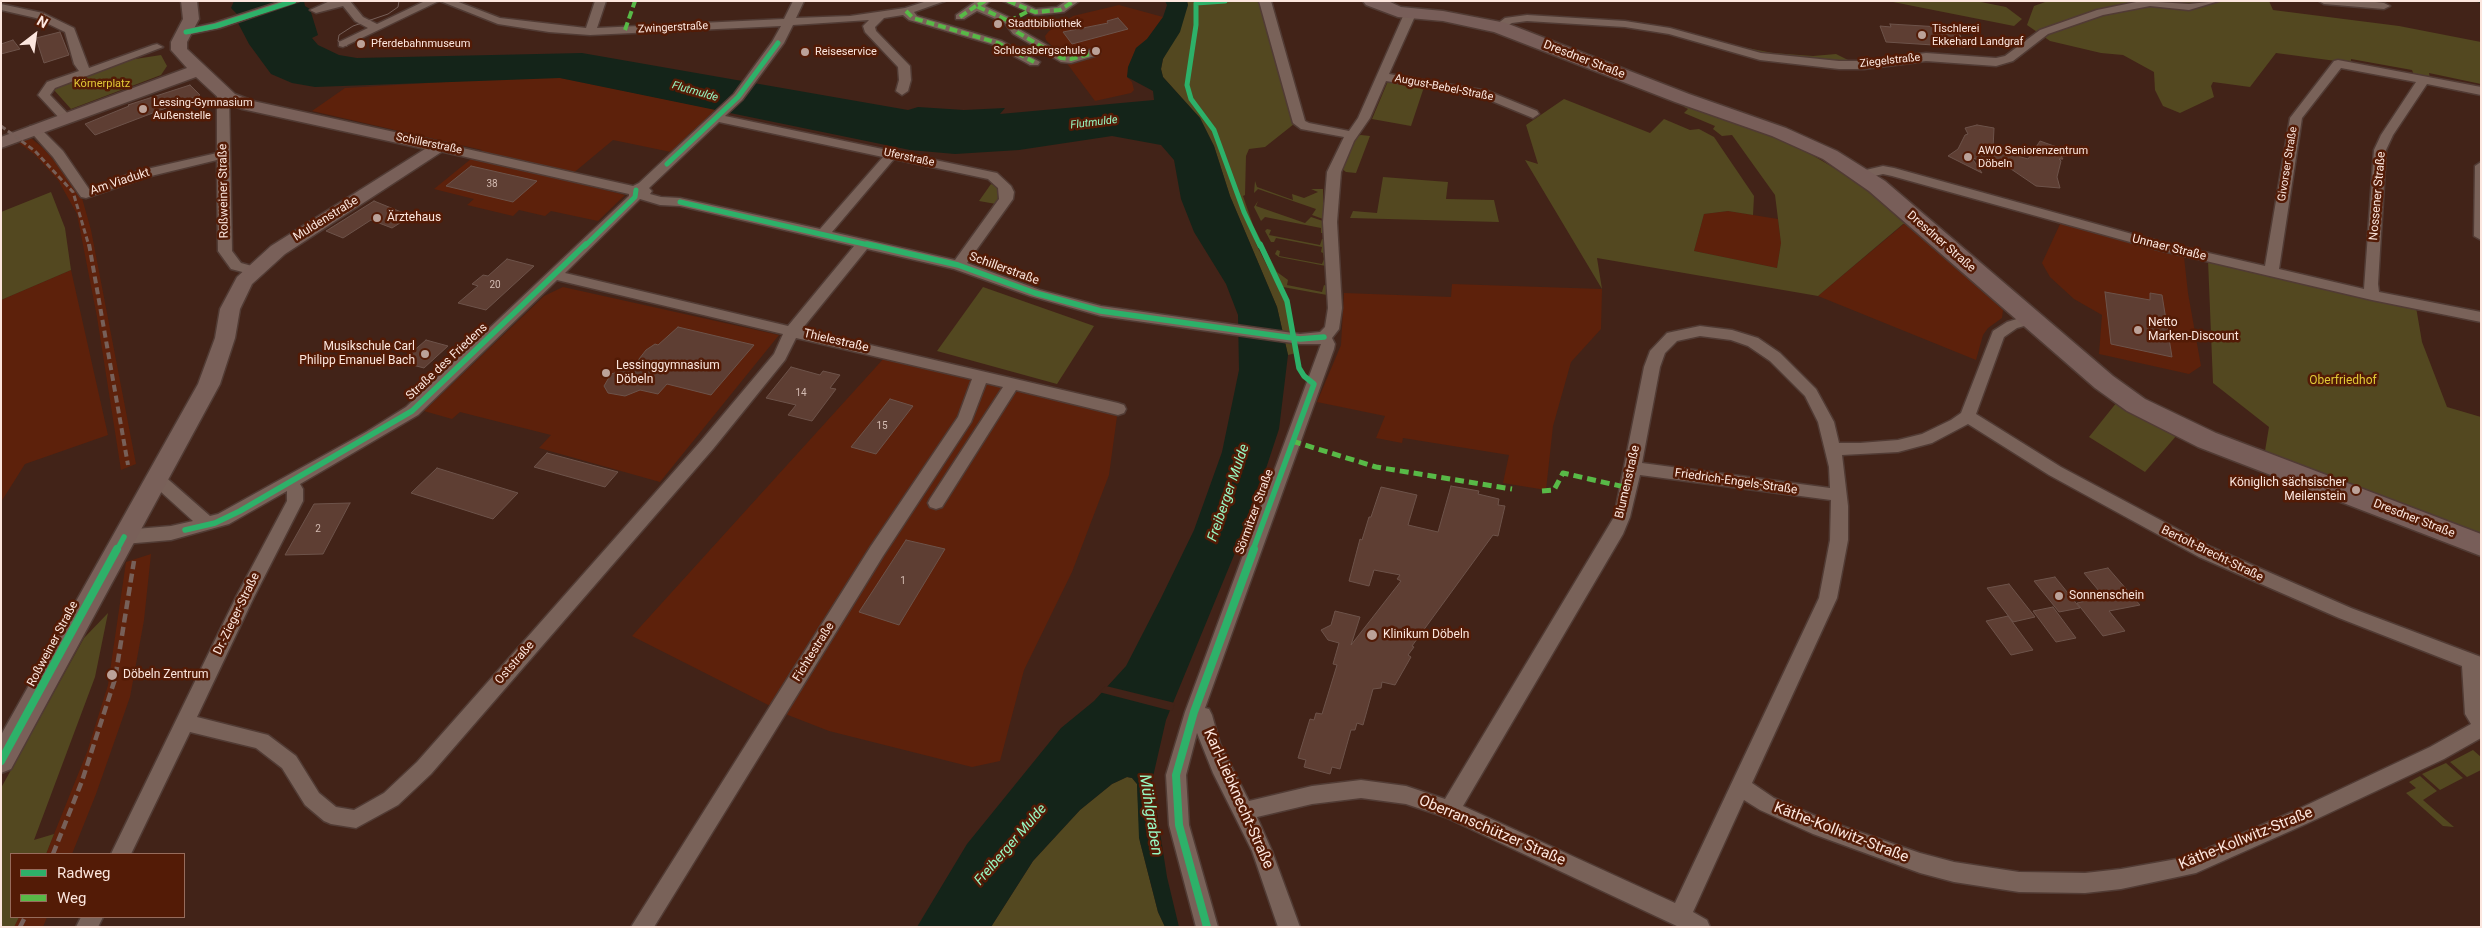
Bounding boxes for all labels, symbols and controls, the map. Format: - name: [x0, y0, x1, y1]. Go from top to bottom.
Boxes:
- north arrow: [10, 10, 60, 60]
- text: N: [34, 13, 51, 31]
- place label: Stadtbibliothek: [1008, 17, 1082, 31]
- marker: Stadtbibliothek: [992, 18, 1004, 30]
- street label: Zwingerstraße: [638, 20, 708, 36]
- place label: Tischlerei Ekkehard Landgraf: [1932, 22, 2023, 48]
- marker: Tischlerei Ekkehard Landgraf: [1916, 29, 1928, 41]
- place label: Pferdebahnmuseum: [371, 37, 470, 51]
- marker: Pferdebahnmuseum: [355, 38, 367, 50]
- street label: Dresdner Straße: [1541, 38, 1627, 82]
- place label: Schlossbergschule: [993, 44, 1086, 58]
- place label: Reiseservice: [815, 45, 877, 59]
- marker: Schlossbergschule: [1090, 45, 1102, 57]
- marker: Reiseservice: [799, 46, 811, 58]
- street label: Ziegelstraße: [1859, 51, 1921, 71]
- street label: August-Bebel-Straße: [1394, 72, 1494, 104]
- park label: Körnerplatz: [74, 77, 130, 91]
- water label: Flutmulde: [670, 79, 720, 105]
- place label: Lessing-Gymnasium Außenstelle: [153, 96, 253, 122]
- marker: Lessing-Gymnasium Außenstelle: [137, 103, 149, 115]
- water label: Flutmulde: [1070, 114, 1118, 132]
- street label: Givorser Straße: [2276, 126, 2300, 202]
- street label: Schillerstraße: [395, 131, 463, 157]
- street label: Roßweiner Straße: [216, 144, 232, 238]
- place label: AWO Seniorenzentrum Döbeln: [1978, 144, 2088, 170]
- street label: Uferstraße: [882, 146, 936, 170]
- marker: AWO Seniorenzentrum Döbeln: [1962, 151, 1974, 163]
- street label: Nossener Straße: [2367, 151, 2389, 241]
- street label: Am Viadukt: [88, 166, 152, 198]
- house number: 38: [486, 178, 498, 190]
- street label: Muldenstraße: [291, 193, 361, 245]
- street label: Dresdner Straße: [1904, 208, 1978, 276]
- place label: Ärztehaus: [387, 211, 441, 225]
- marker: Ärztehaus: [371, 212, 383, 224]
- street label: Unnaer Straße: [2130, 232, 2208, 264]
- street label: Schillerstraße: [967, 250, 1041, 288]
- house number: 20: [489, 279, 501, 291]
- place label: Netto Marken-Discount: [2148, 316, 2239, 344]
- street label: Straße des Friedens: [403, 321, 491, 403]
- marker: Netto Marken-Discount: [2132, 324, 2144, 336]
- street label: Thielestraße: [802, 327, 870, 355]
- place label: Musikschule Carl Philipp Emanuel Bach: [299, 340, 415, 368]
- marker: Musikschule Carl Philipp Emanuel Bach: [419, 348, 431, 360]
- place label: Lessinggymnasium Döbeln: [616, 359, 720, 387]
- marker: Lessinggymnasium Döbeln: [600, 367, 612, 379]
- park label: Oberfriedhof: [2309, 374, 2377, 388]
- house number: 14: [795, 387, 807, 399]
- house number: 15: [876, 420, 888, 432]
- water label: Freiberger Mulde: [1204, 442, 1254, 544]
- street label: Blumenstraße: [1613, 444, 1643, 520]
- street label: Friedrich-Engels-Straße: [1674, 466, 1798, 498]
- street label: Sörmitzer Straße: [1233, 467, 1277, 557]
- place label: Königlich sächsischer Meilenstein: [2230, 476, 2346, 504]
- marker: Königlich sächsischer Meilenstein: [2350, 484, 2362, 496]
- street label: Dresdner Straße: [2371, 497, 2457, 541]
- house number: 2: [315, 523, 321, 535]
- street label: Bertolt-Brecht-Straße: [2159, 523, 2265, 585]
- street label: Dr.-Zieger-Straße: [211, 571, 263, 657]
- house number: 1: [900, 575, 906, 587]
- place label: Sonnenschein: [2069, 589, 2144, 603]
- marker: Sonnenschein: [2053, 590, 2065, 602]
- street label: Roßweiner Straße: [24, 599, 82, 689]
- street label: Fichtestraße: [790, 620, 838, 684]
- marker: Klinikum Döbeln: [1365, 628, 1379, 642]
- place label: Klinikum Döbeln: [1383, 628, 1469, 642]
- street label: Oststraße: [492, 639, 538, 687]
- marker: Döbeln Zentrum: [105, 668, 119, 682]
- place label: Döbeln Zentrum: [123, 668, 209, 682]
- street label: Karl-Liebknecht-Straße: [1199, 726, 1277, 872]
- water label: Mühlgraben: [1134, 773, 1166, 857]
- street label: Oberranschützer Straße: [1416, 792, 1568, 870]
- street label: Käthe-Kollwitz-Straße: [1771, 799, 1911, 867]
- water label: Freiberger Mulde: [971, 801, 1051, 889]
- street label: Käthe-Kollwitz-Straße: [2176, 804, 2316, 874]
- legend: [10, 853, 185, 918]
- text: Radweg: [57, 864, 111, 882]
- text: Weg: [57, 889, 86, 907]

